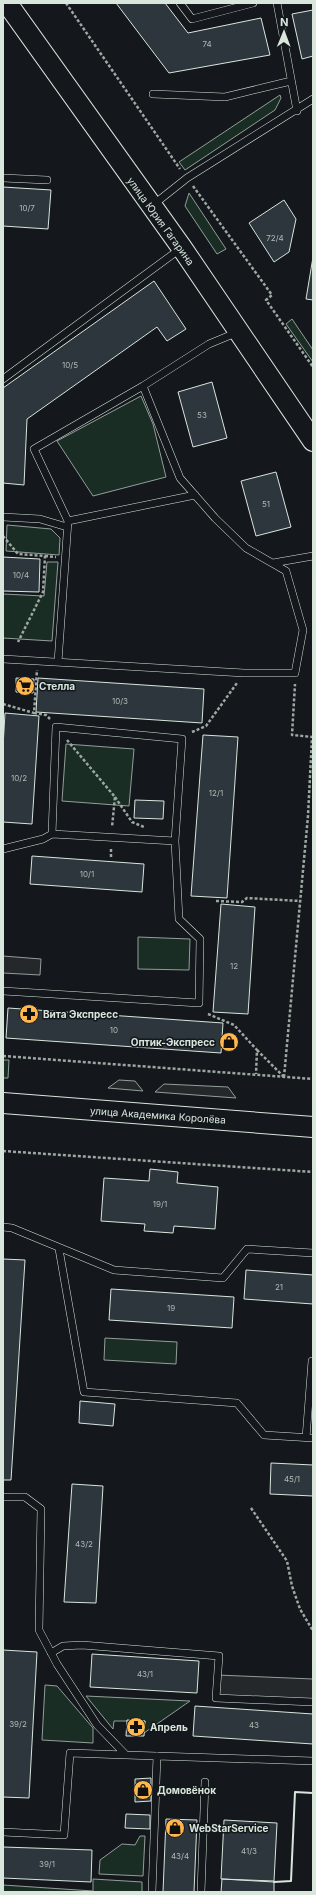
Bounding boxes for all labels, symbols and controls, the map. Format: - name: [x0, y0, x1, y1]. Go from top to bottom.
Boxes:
- north arrow: [264, 12, 304, 52]
- text: N: [280, 15, 288, 29]
- house number: 74: [202, 39, 212, 49]
- street label: улица Юрия Гагарина: [125, 175, 197, 267]
- house number: 10/7: [19, 203, 35, 213]
- house number: 72/4: [266, 233, 284, 243]
- house number: 10/5: [62, 360, 78, 370]
- house number: 53: [197, 410, 207, 420]
- house number: 51: [262, 499, 270, 509]
- house number: 10/4: [13, 570, 29, 580]
- supermarket icon: Стелла: [14, 675, 36, 697]
- place label: Стелла: [39, 680, 75, 692]
- house number: 10/3: [112, 696, 128, 706]
- house number: 10/2: [11, 773, 27, 783]
- house number: 12/1: [209, 788, 223, 798]
- house number: 10/1: [80, 869, 94, 879]
- house number: 12: [230, 961, 238, 971]
- pharmacy icon: Вита Экспресс: [18, 1003, 40, 1025]
- place label: Вита Экспресс: [43, 1008, 118, 1020]
- house number: 10: [110, 1025, 118, 1035]
- shop icon: Оптик-Экспресс: [218, 1031, 240, 1053]
- place label: Оптик-Экспресс: [131, 1036, 215, 1048]
- street label: улица Академика Королёва: [90, 1104, 226, 1126]
- house number: 19/1: [153, 1199, 167, 1209]
- house number: 21: [275, 1282, 283, 1292]
- house number: 19: [167, 1303, 175, 1313]
- house number: 45/1: [284, 1474, 300, 1484]
- house number: 43/2: [75, 1539, 93, 1549]
- house number: 43/1: [137, 1669, 153, 1679]
- pharmacy icon: Апрель: [125, 1716, 147, 1738]
- house number: 39/2: [9, 1719, 27, 1729]
- house number: 43: [249, 1720, 259, 1730]
- place label: Апрель: [150, 1721, 188, 1733]
- shop icon: Домовёнок: [132, 1779, 154, 1801]
- place label: Домовёнок: [157, 1784, 216, 1796]
- shop icon: WebStarService: [164, 1817, 186, 1839]
- place label: WebStarService: [189, 1822, 269, 1834]
- house number: 41/3: [241, 1846, 257, 1856]
- house number: 43/4: [171, 1851, 189, 1861]
- house number: 39/1: [39, 1859, 55, 1869]

